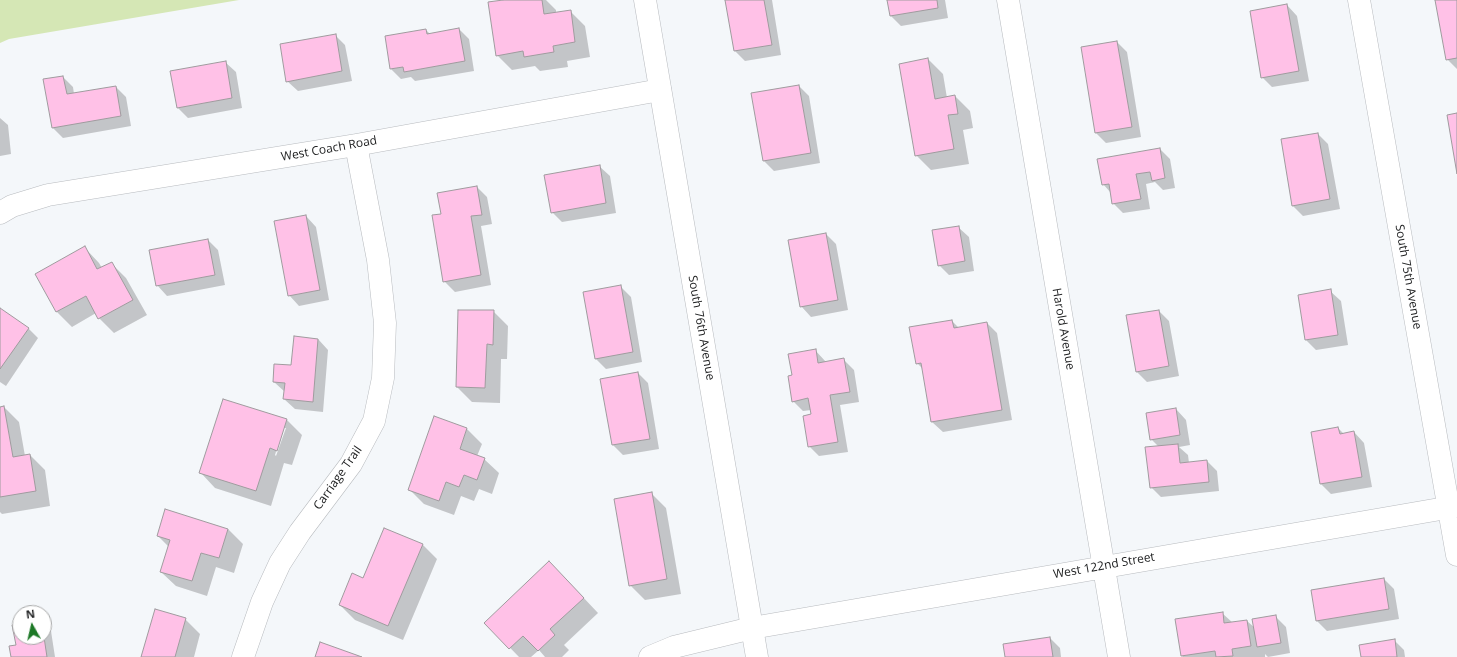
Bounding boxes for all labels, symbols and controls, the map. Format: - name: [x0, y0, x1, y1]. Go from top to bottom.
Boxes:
- street label: West Coach Road: [280, 133, 378, 165]
- street label: South 75th Avenue: [1392, 223, 1424, 331]
- street label: South 76th Avenue: [685, 274, 717, 382]
- street label: Harold Avenue: [1049, 287, 1077, 371]
- street label: Carriage Trail: [311, 443, 365, 513]
- street label: West 122nd Street: [1052, 550, 1156, 582]
- north arrow: [12, 605, 52, 645]
- text: N: [25, 606, 36, 622]

